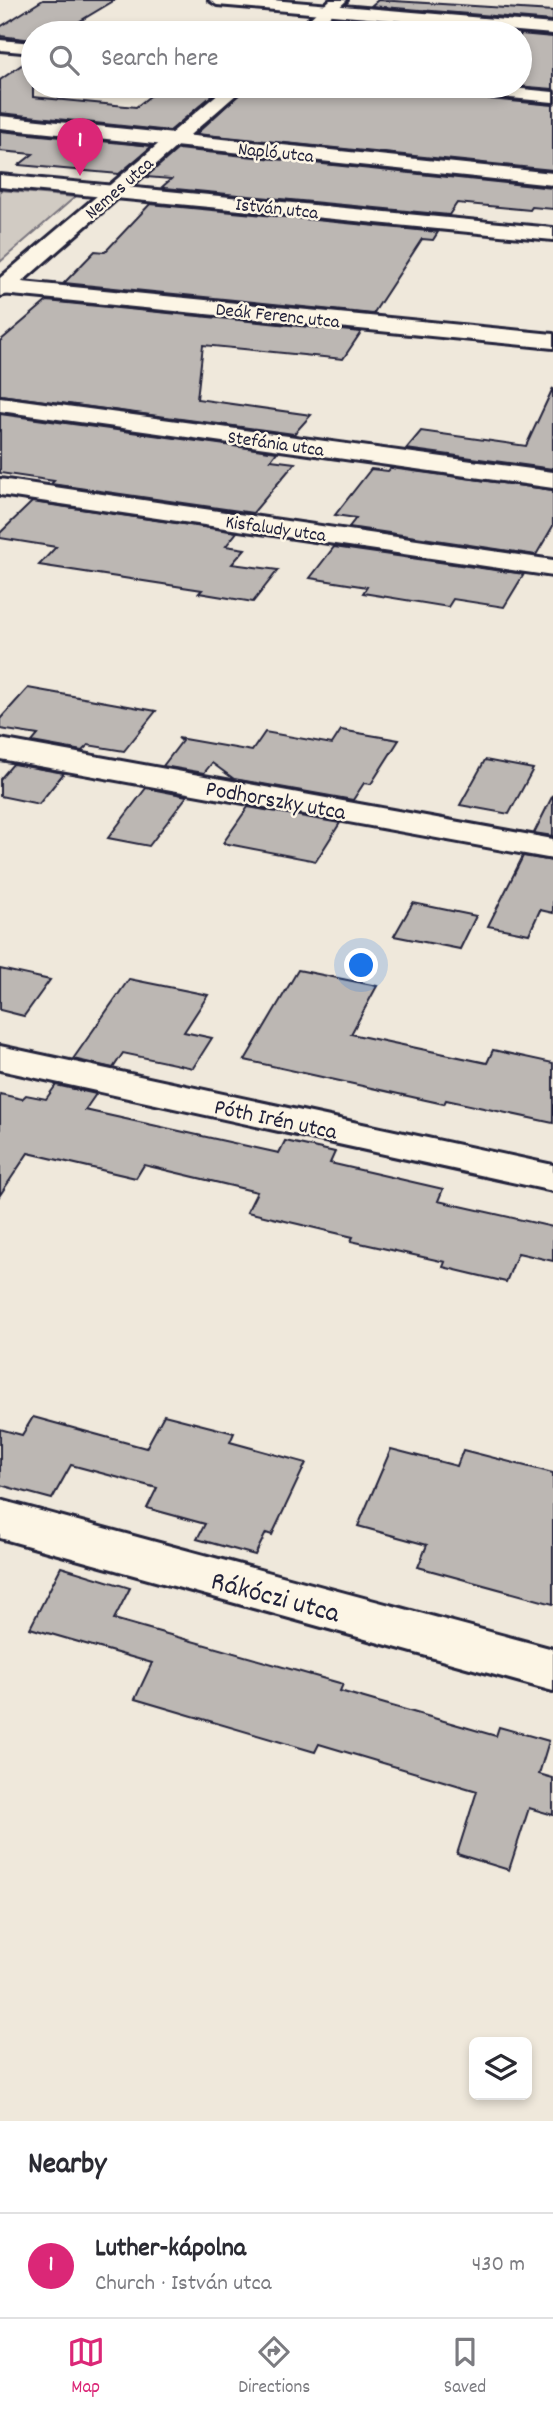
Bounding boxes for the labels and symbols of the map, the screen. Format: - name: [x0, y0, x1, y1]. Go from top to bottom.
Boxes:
- pin: 1: [57, 118, 103, 176]
- street label: Napló utca: [236, 137, 316, 172]
- street label: Nemes utca: [80, 151, 161, 227]
- street label: István utca: [234, 193, 320, 228]
- street label: Deák Ferenc utca: [214, 298, 342, 338]
- street label: Stefánia utca: [226, 425, 327, 466]
- street label: Kisfaludy utca: [223, 510, 329, 551]
- street label: Podhorszky utca: [203, 774, 349, 831]
- your location: [344, 948, 378, 982]
- street label: Póth Irén utca: [211, 1092, 341, 1151]
- street label: Rákóczi utca: [206, 1563, 344, 1636]

